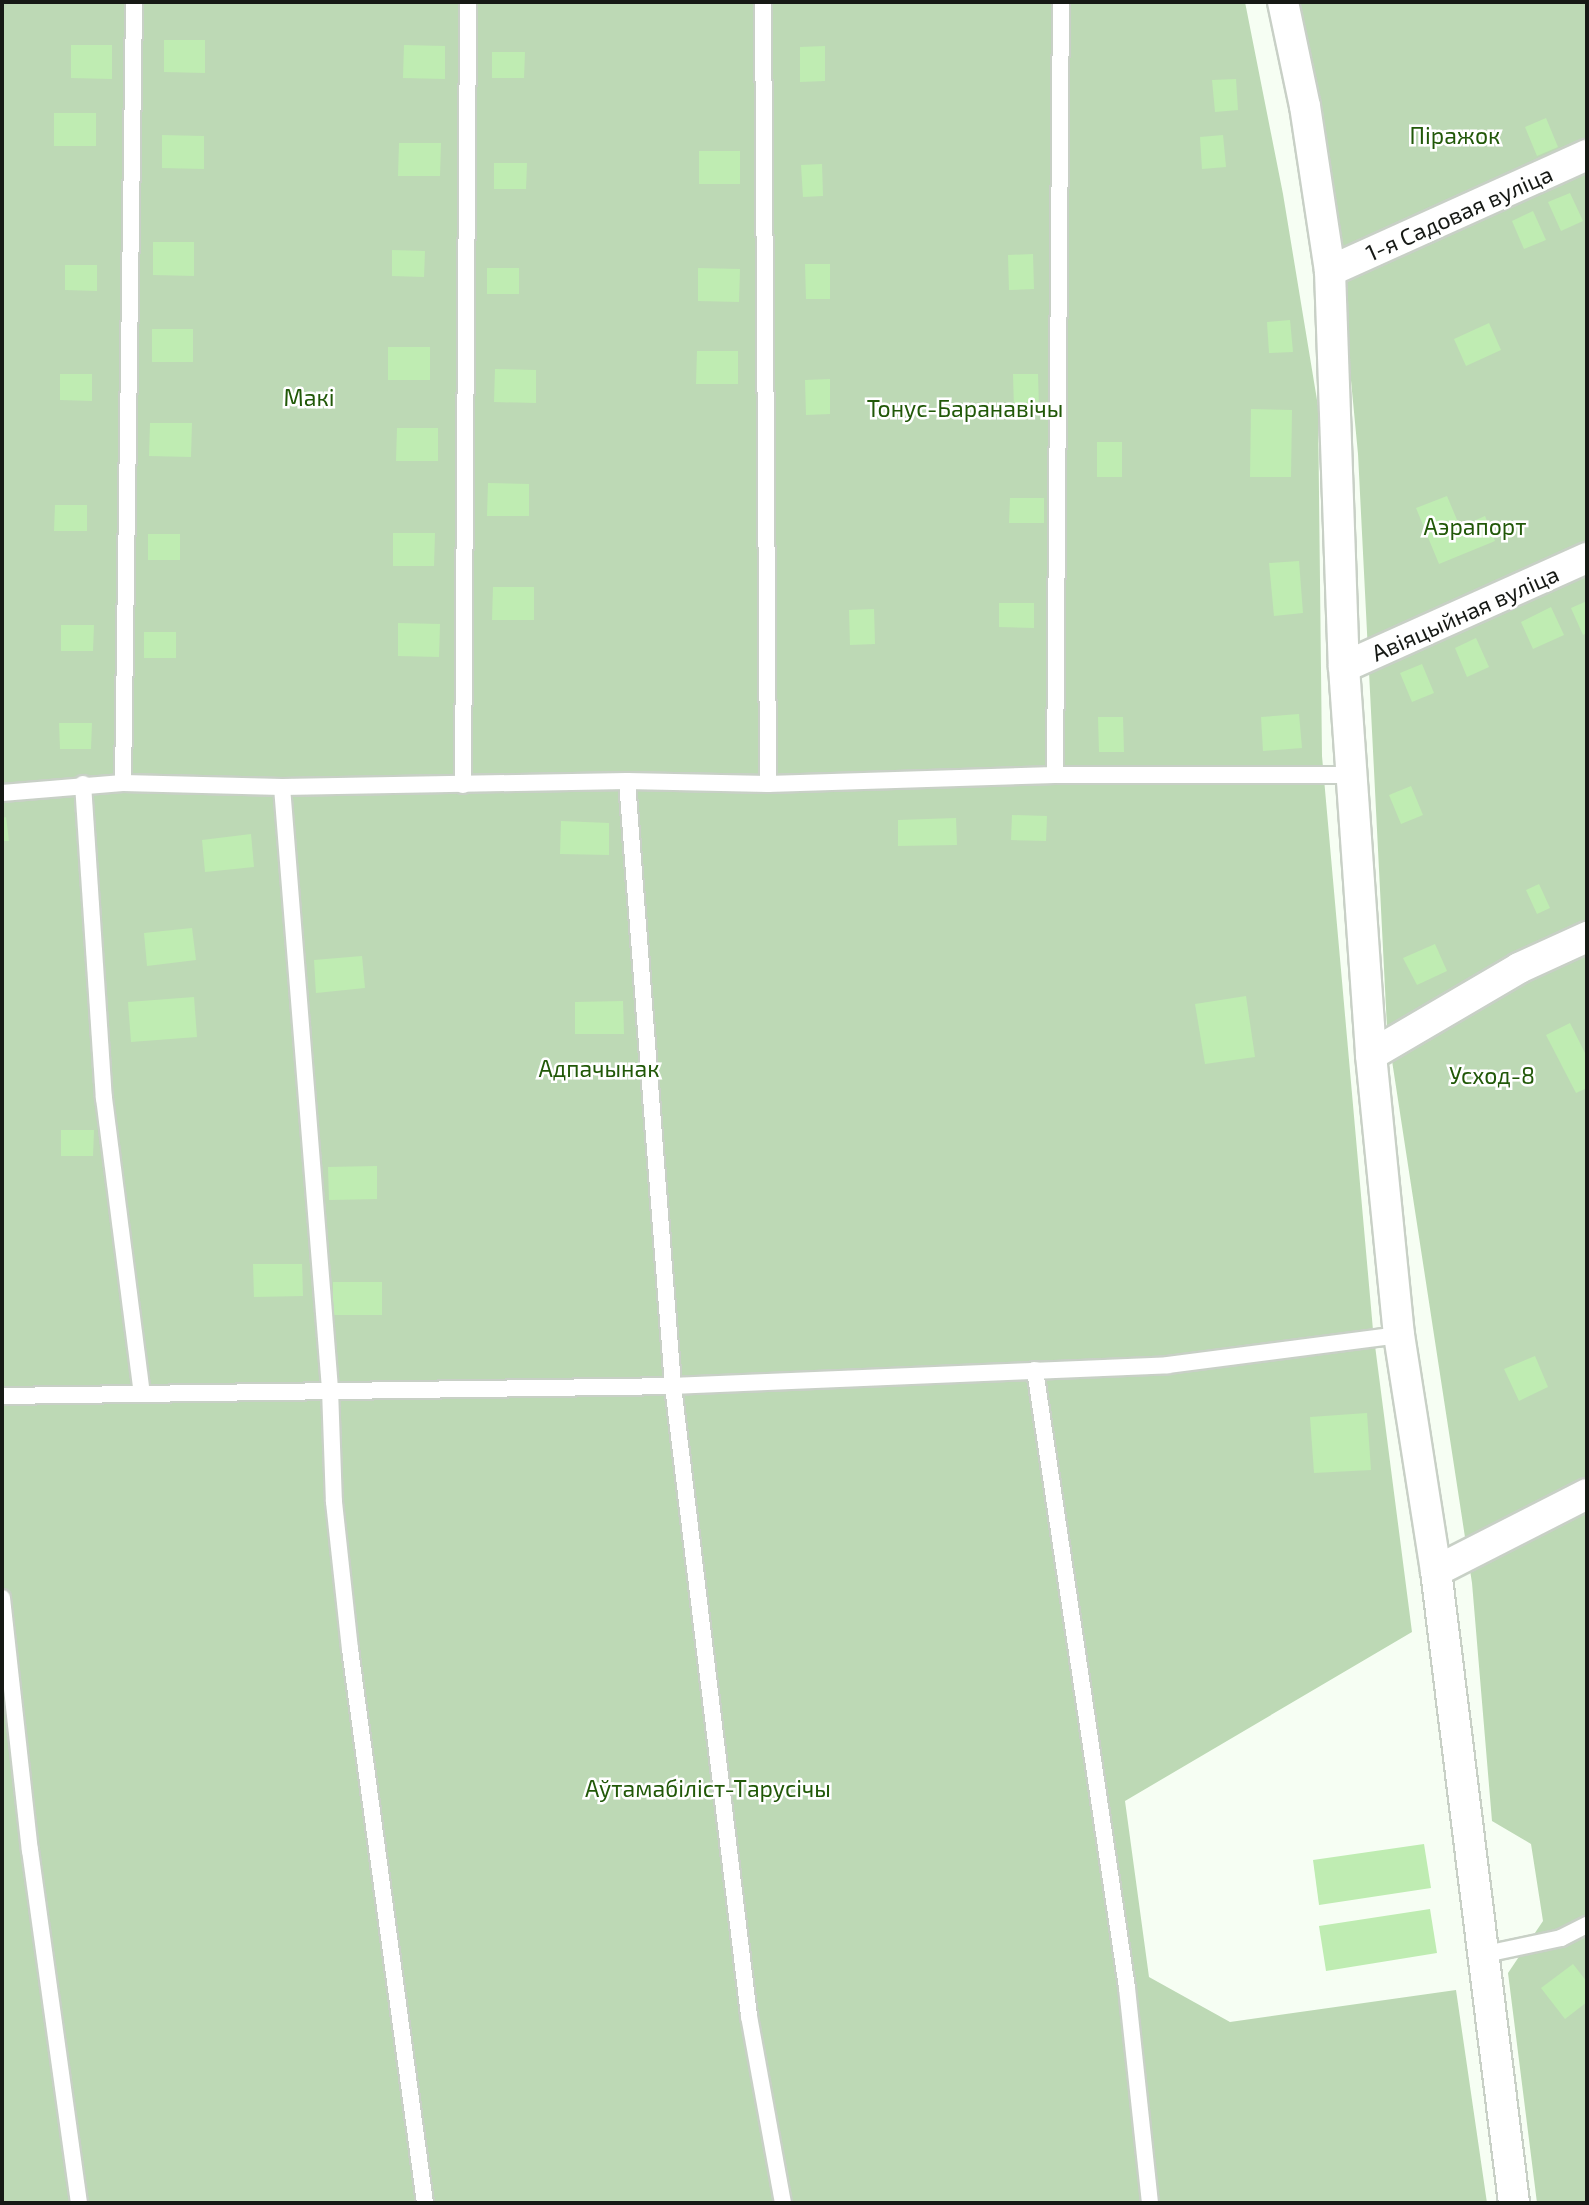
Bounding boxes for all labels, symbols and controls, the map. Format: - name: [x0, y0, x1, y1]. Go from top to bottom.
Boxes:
- park label: Піражок: [1410, 121, 1500, 149]
- street label: 1-я Садовая вуліца: [1361, 159, 1557, 267]
- park label: Макі: [284, 383, 334, 411]
- park label: Тонус-Баранавічы: [867, 394, 1063, 422]
- park label: Аэрапорт: [1423, 512, 1527, 540]
- street label: Авіяцыйная вуліца: [1367, 559, 1563, 667]
- park label: Адпачынак: [539, 1054, 659, 1082]
- park label: Усход-8: [1449, 1061, 1535, 1089]
- park label: Аўтамабіліст-Тарусічы: [585, 1774, 831, 1802]

